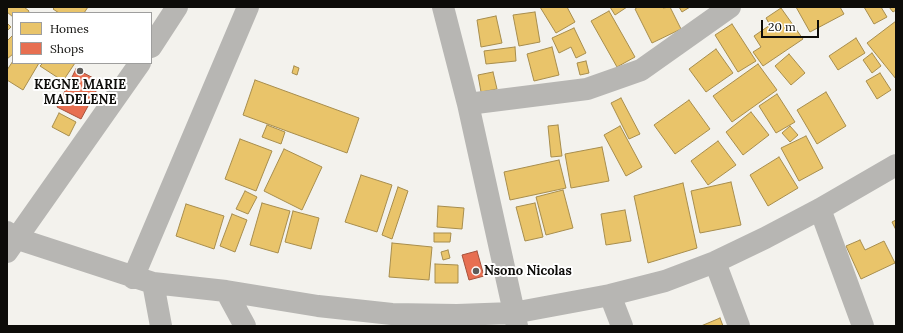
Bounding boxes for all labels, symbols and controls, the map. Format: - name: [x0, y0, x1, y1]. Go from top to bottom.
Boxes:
- legend: [12, 12, 152, 64]
- scale bar: [763, 12, 821, 38]
- text: 20 m: [768, 19, 796, 34]
- text: Homes: [50, 21, 89, 36]
- text: Shops: [50, 41, 84, 56]
- marker: KEGNE MARIE MADELENE: [75, 66, 85, 76]
- place label: KEGNE MARIE MADELENE: [34, 77, 126, 108]
- place label: Nsono Nicolas: [484, 263, 572, 279]
- marker: Nsono Nicolas: [471, 266, 481, 276]

